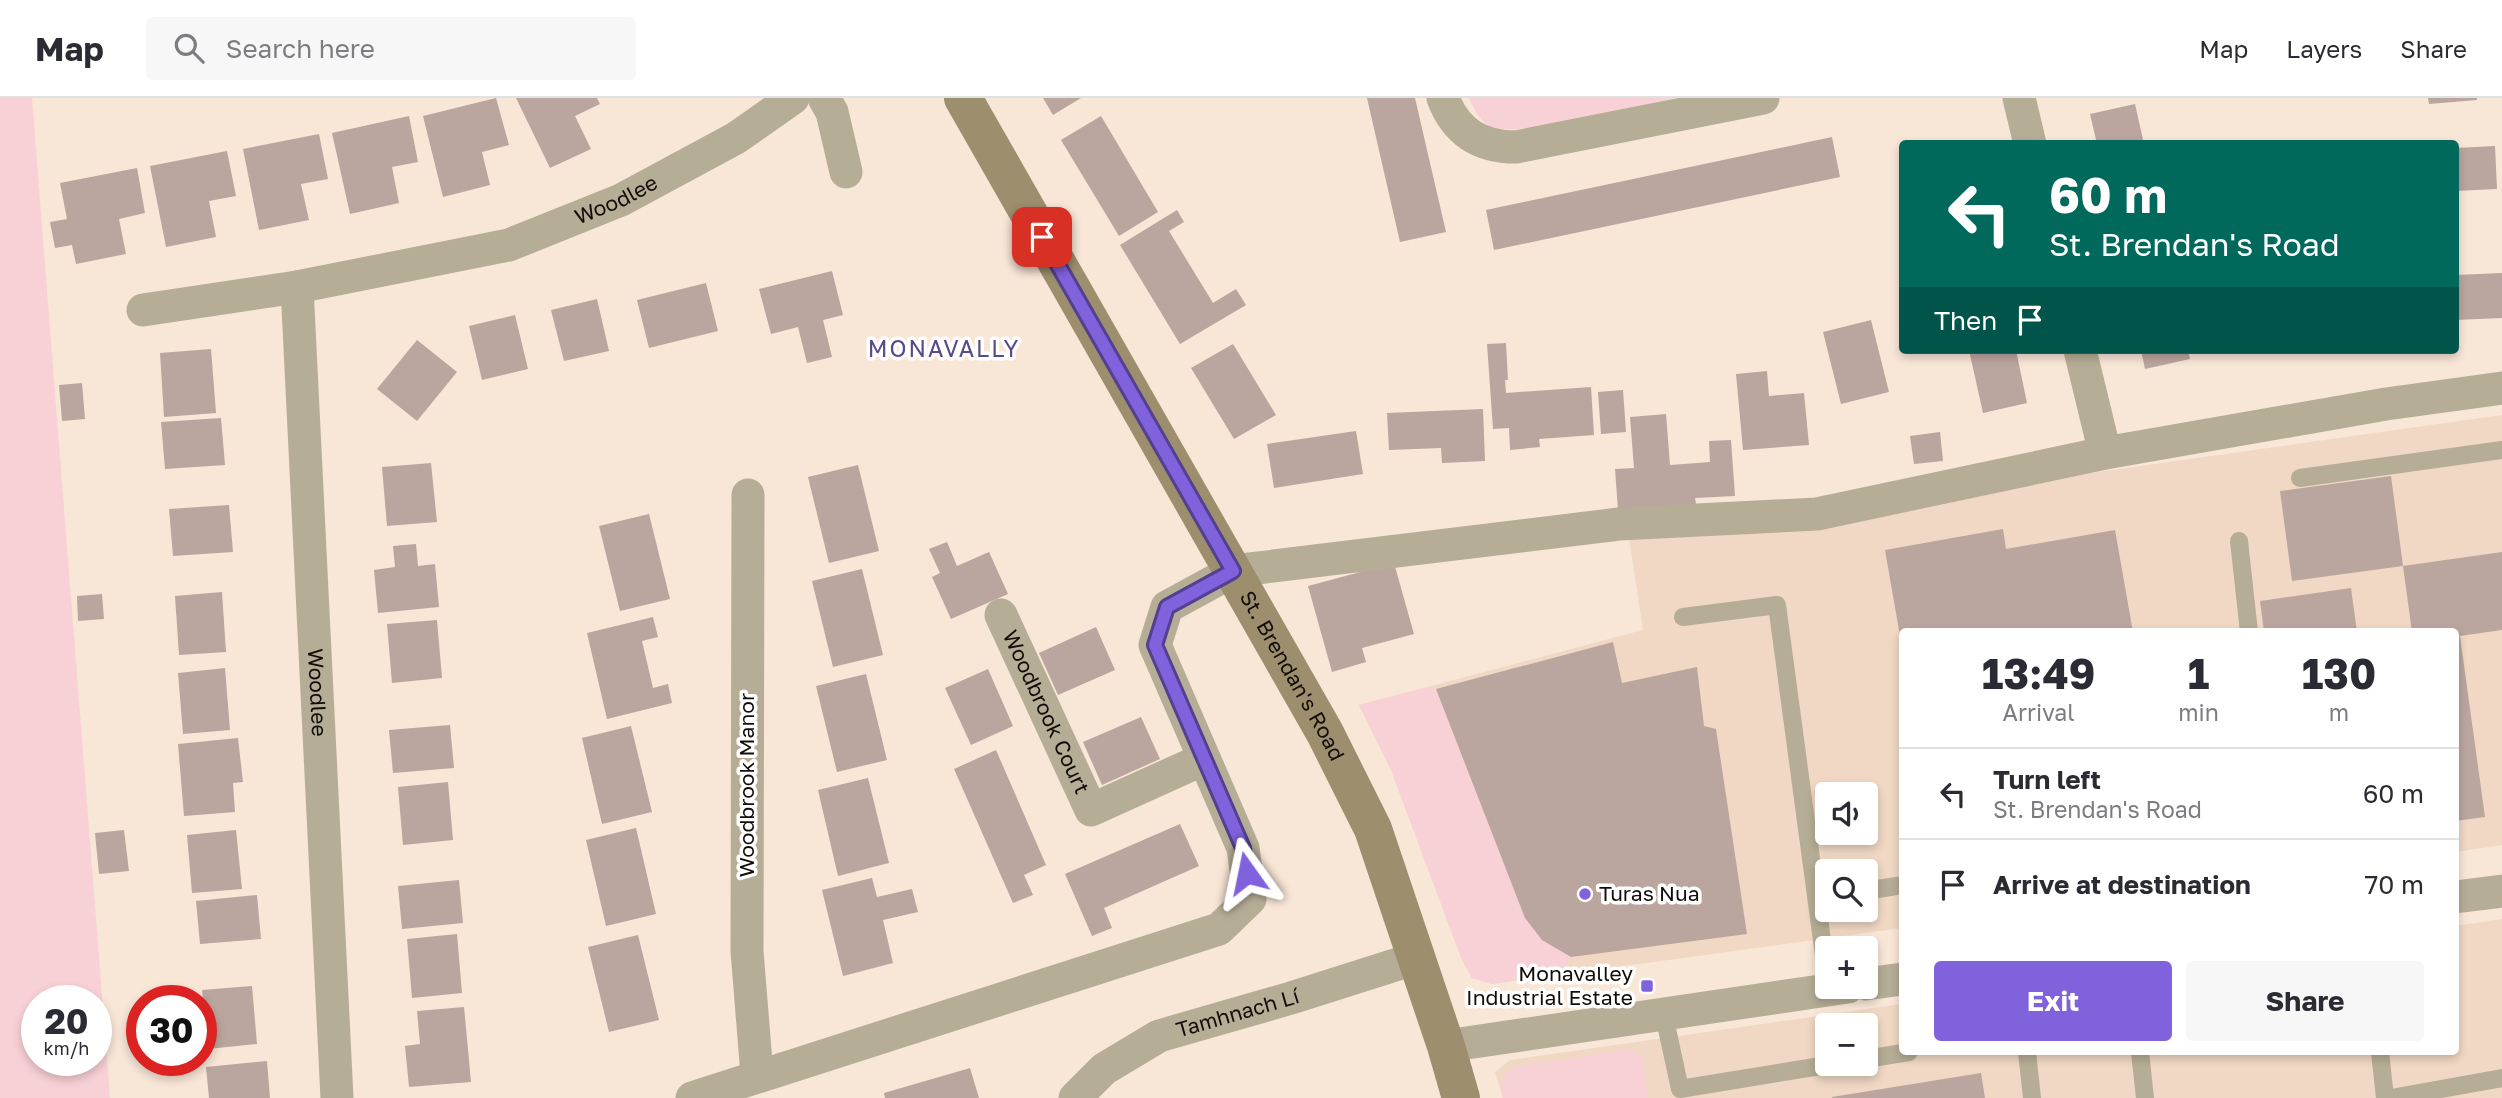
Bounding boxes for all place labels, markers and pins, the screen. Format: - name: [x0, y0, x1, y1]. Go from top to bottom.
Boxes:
- pin: [1012, 207, 1072, 267]
- place label: Turas Nua: [1599, 880, 1700, 906]
- marker: Turas Nua: [1577, 886, 1593, 902]
- place label: Monavalley Industrial Estate: [1466, 960, 1633, 1010]
- marker: Monavalley Industrial Estate: [1639, 978, 1655, 994]

